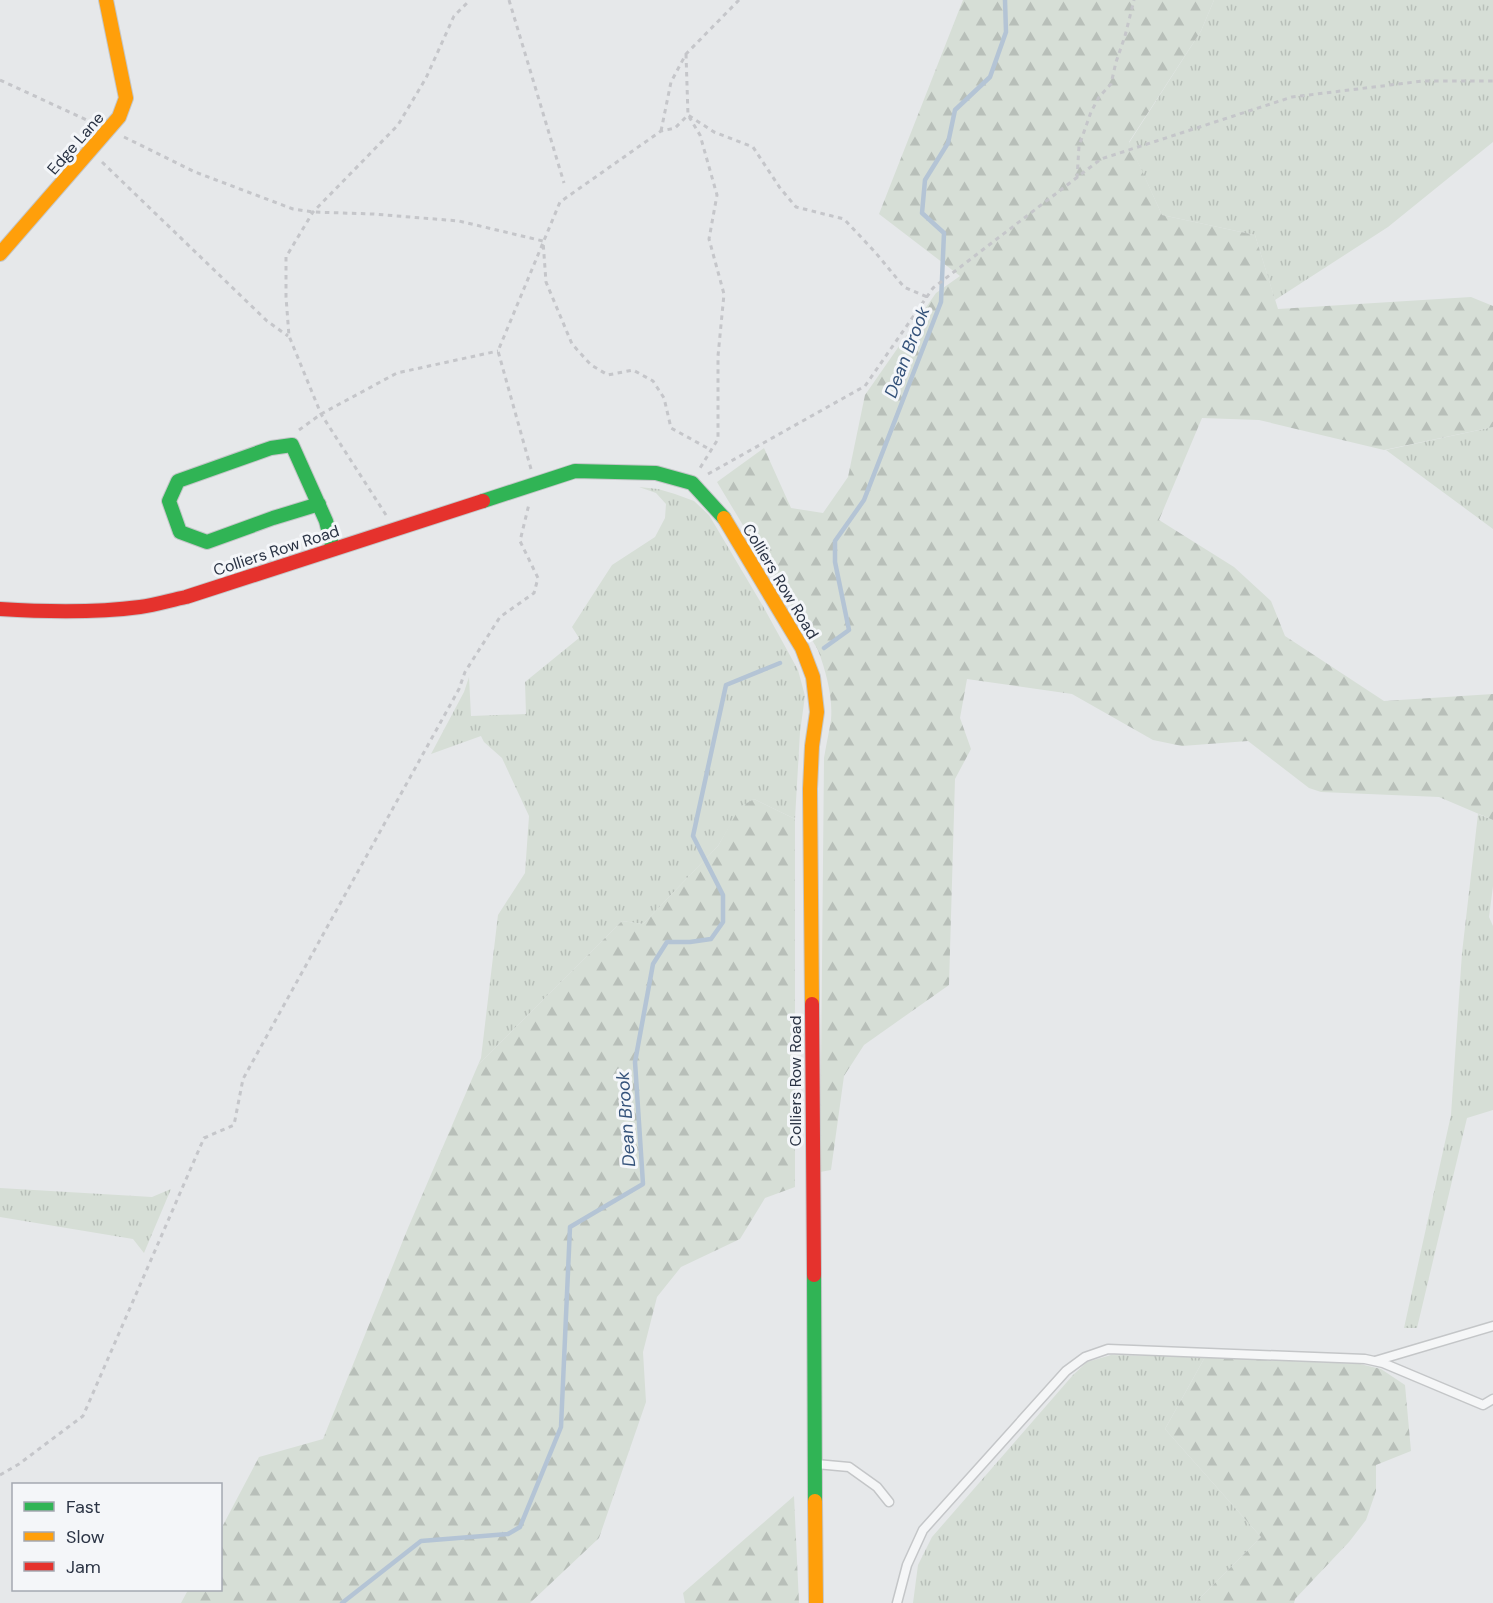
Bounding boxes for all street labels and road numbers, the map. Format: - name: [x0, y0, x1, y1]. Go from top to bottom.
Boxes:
- street label: Edge Lane: [42, 108, 108, 179]
- street label: Colliers Row Road: [211, 520, 342, 581]
- street label: Colliers Row Road: [738, 520, 823, 643]
- street label: Colliers Row Road: [785, 1015, 806, 1147]

